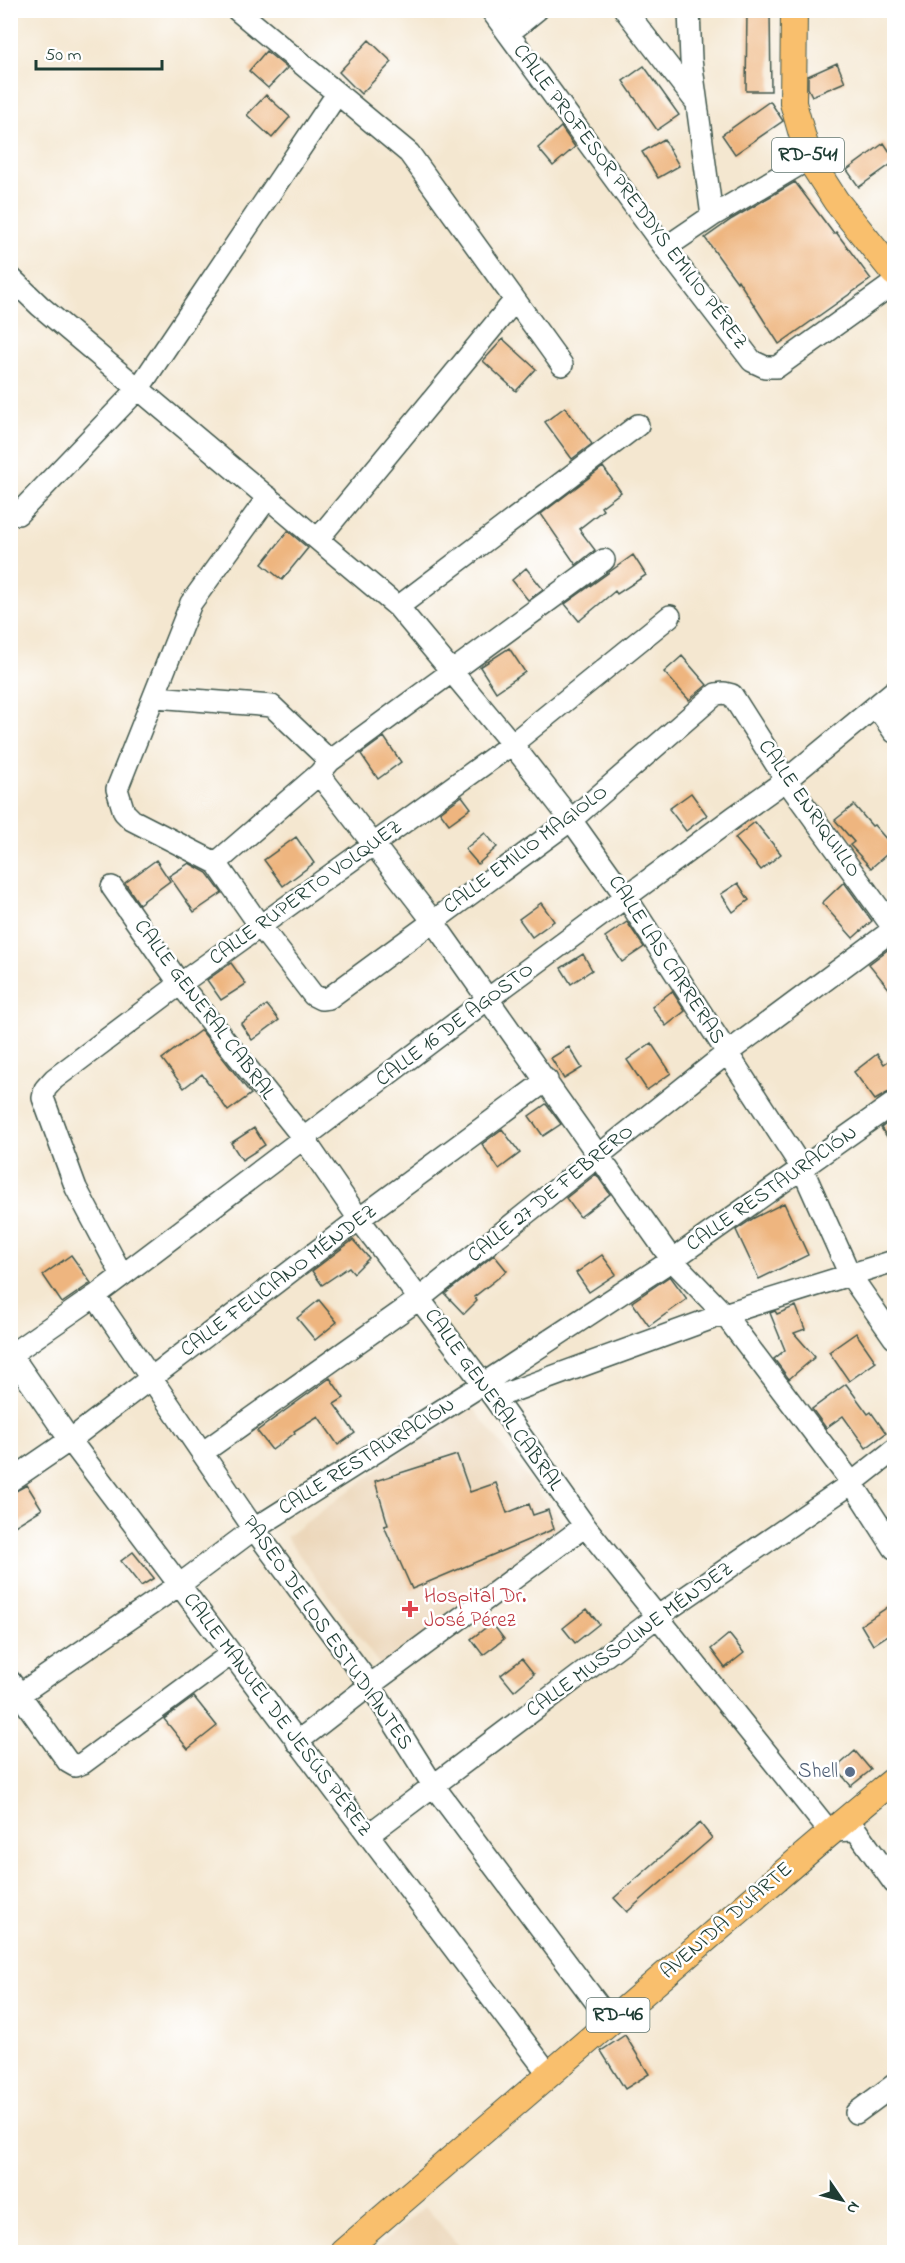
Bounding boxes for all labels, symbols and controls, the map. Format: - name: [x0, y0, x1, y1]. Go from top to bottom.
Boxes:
- scale bar: [36, 33, 162, 71]
- street label: CALLE PROFESOR PREDDYS EMILIO PÉREZ: [505, 38, 755, 356]
- text: 50 m: [45, 43, 82, 69]
- road number: RD-541: [772, 138, 844, 172]
- street label: CALLE ENRIQUILLO: [750, 734, 868, 884]
- street label: CALLE EMILIO MAGIOLO: [437, 778, 615, 922]
- street label: CALLE RUPERTO VOLQUEZ: [203, 813, 409, 973]
- street label: CALLE LAS CARRERAS: [600, 870, 732, 1050]
- street label: CALLE GENERAL CABRAL: [126, 913, 282, 1107]
- street label: CALLE 16 DE AGOSTO: [370, 956, 540, 1094]
- street label: CALLE 27 DE FEBRERO: [461, 1117, 641, 1271]
- street label: CALLE RESTAURACIÓN: [680, 1118, 864, 1260]
- street label: CALLE FELICIANO MÉNDEZ: [174, 1197, 384, 1365]
- street label: CALLE GENERAL CABRAL: [416, 1302, 570, 1498]
- street label: CALLE RESTAURACIÓN: [273, 1390, 461, 1524]
- street label: PASEO DE LOS ESTUDIANTES: [234, 1510, 420, 1756]
- street label: CALLE MUSSOLINE MÉNDEZ: [520, 1555, 740, 1725]
- place label: Hospital Dr. José Pérez: [424, 1582, 526, 1636]
- street label: CALLE MANUEL DE JESÚS PÉREZ: [175, 1587, 379, 1843]
- marker: Hospital Dr. José Pérez: [401, 1600, 419, 1618]
- place label: Shell: [798, 1757, 838, 1787]
- marker: Shell: [843, 1765, 857, 1779]
- street label: AVENIDA DUARTE: [654, 1855, 800, 1987]
- road number: RD-46: [586, 1998, 650, 2032]
- north arrow: [812, 2170, 872, 2230]
- text: N: [840, 2196, 866, 2219]

